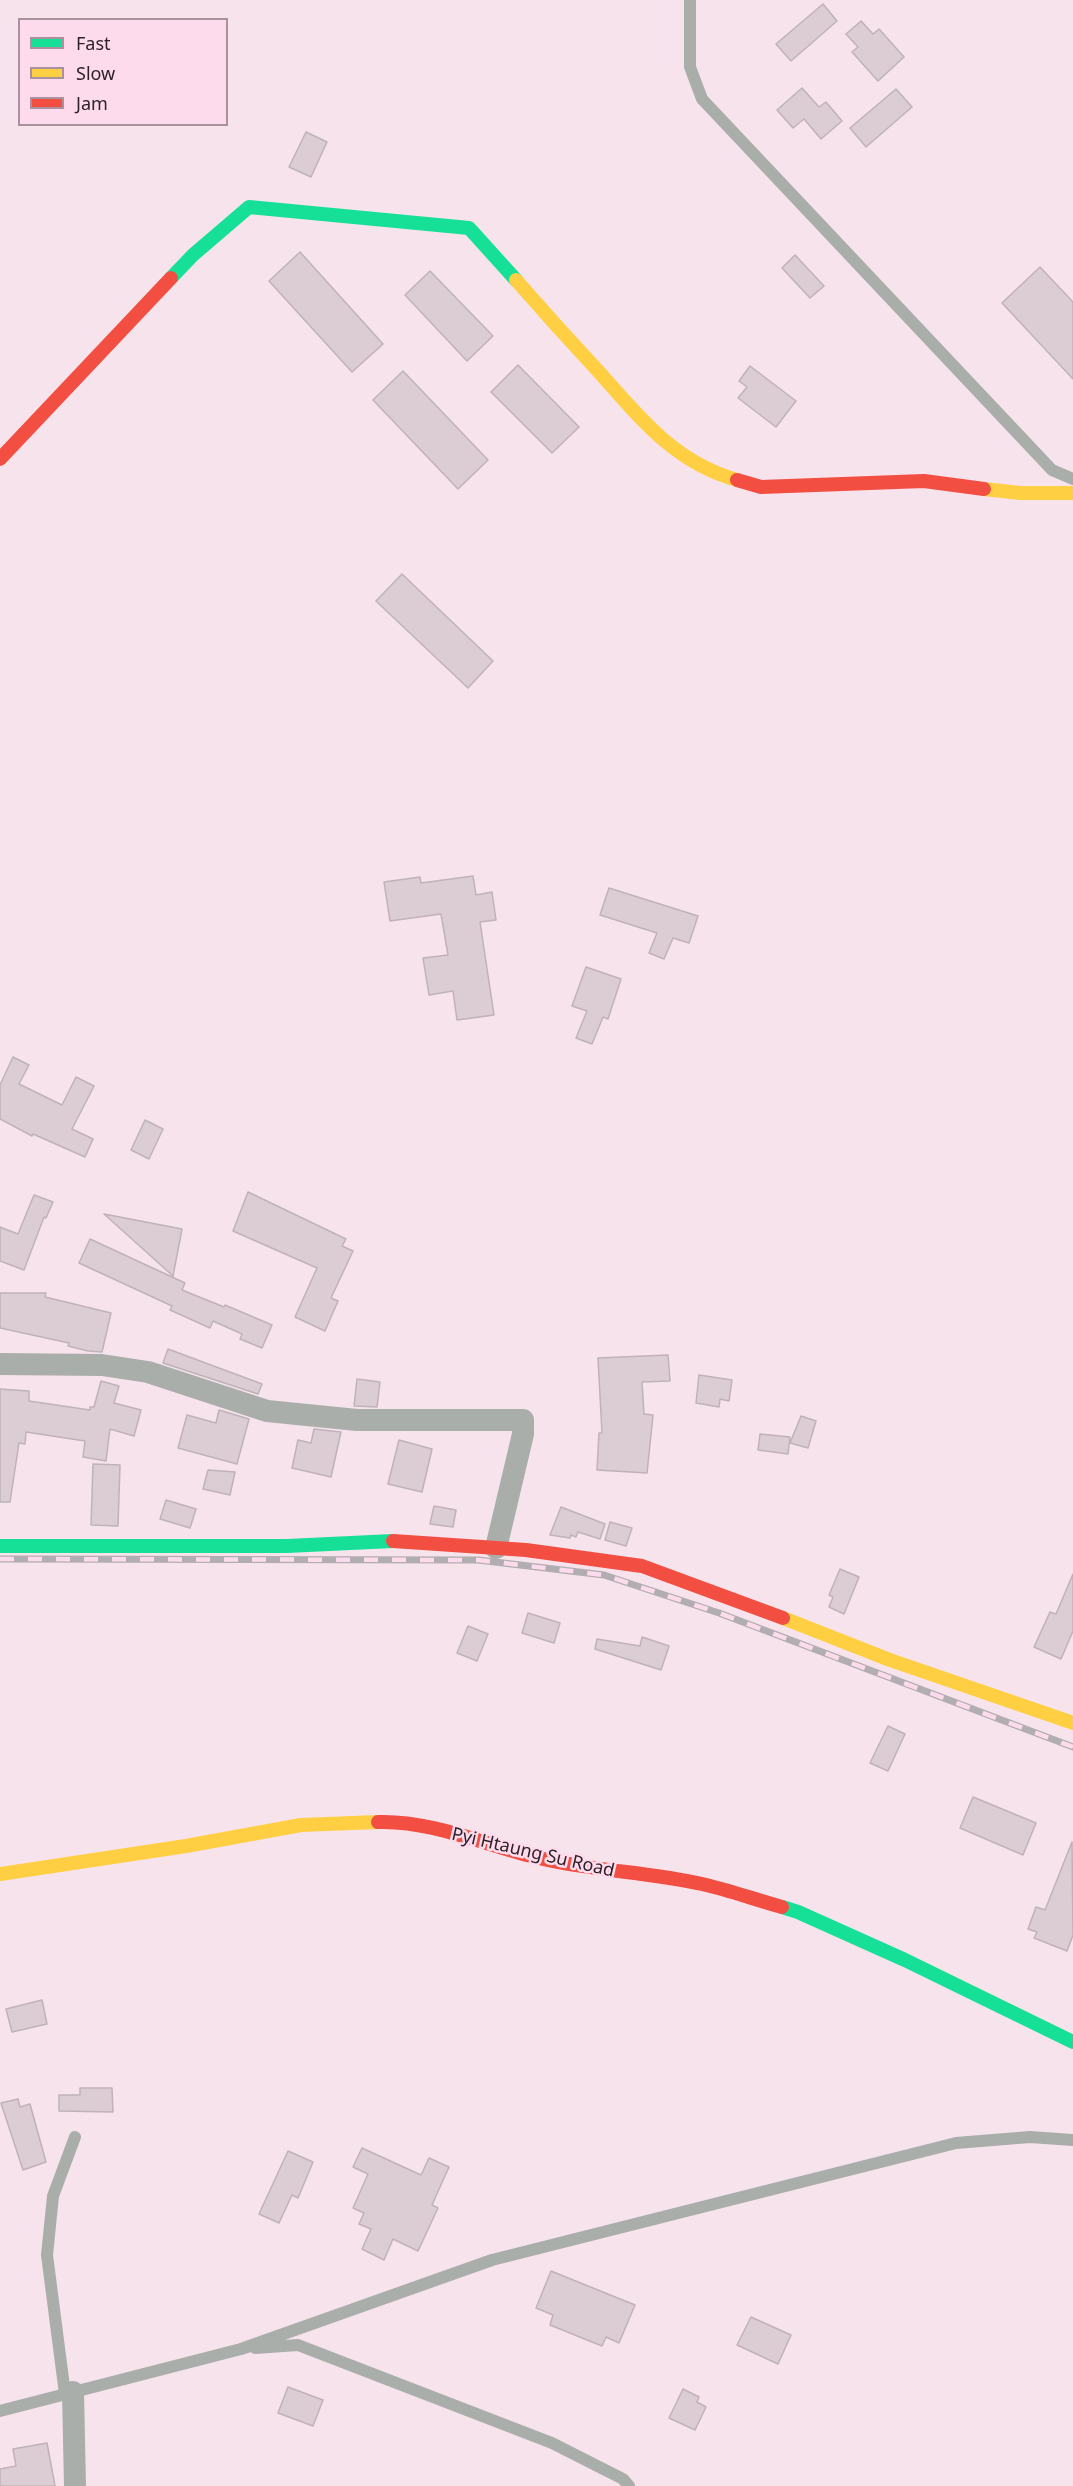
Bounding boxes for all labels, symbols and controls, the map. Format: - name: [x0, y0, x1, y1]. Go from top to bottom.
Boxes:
- legend: [18, 18, 228, 126]
- text: Fast: [76, 31, 111, 55]
- text: Slow: [76, 61, 115, 85]
- text: Jam: [76, 91, 108, 115]
- street label: Pyi Htaung Su Road: [450, 1824, 616, 1882]

